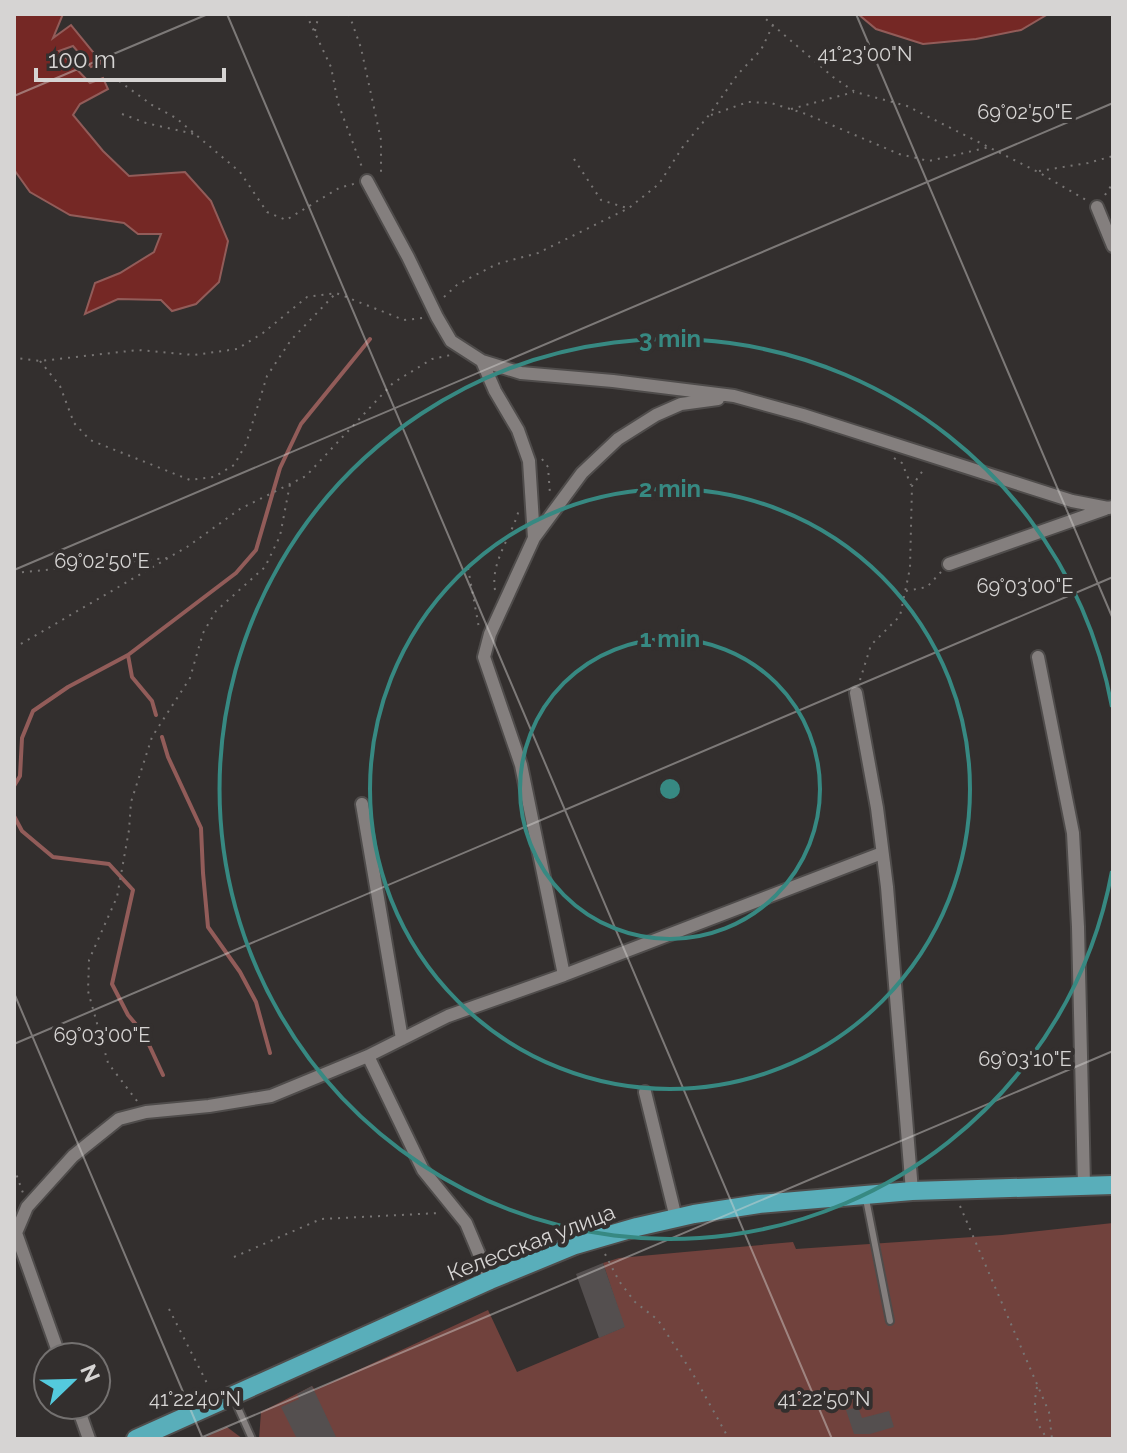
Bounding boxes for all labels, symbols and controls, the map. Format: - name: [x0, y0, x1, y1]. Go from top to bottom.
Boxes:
- scale bar: [36, 32, 224, 82]
- text: 41°23'00"N: [818, 42, 912, 66]
- text: 100 m: [48, 45, 116, 74]
- text: 69°02'50"E: [977, 100, 1073, 124]
- text: 3 min: [639, 324, 701, 353]
- text: 2 min: [639, 474, 701, 503]
- text: 69°02'50"E: [54, 549, 150, 573]
- text: 69°03'00"E: [976, 574, 1074, 598]
- text: 1 min: [640, 624, 700, 653]
- centre of rings: [656, 775, 684, 803]
- text: 69°03'00"E: [53, 1023, 151, 1047]
- text: 69°03'10"E: [978, 1047, 1072, 1071]
- street label: Келесская улица: [443, 1198, 619, 1286]
- north arrow: [32, 1341, 112, 1421]
- text: N: [75, 1360, 106, 1386]
- text: 41°22'40"N: [149, 1387, 241, 1411]
- text: 41°22'50"N: [777, 1387, 871, 1411]

